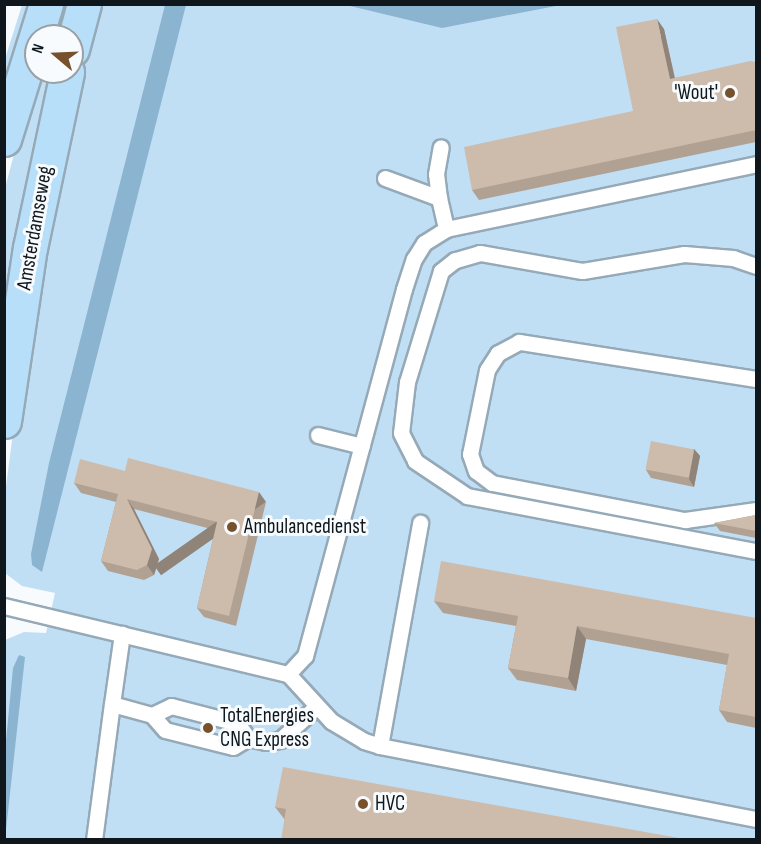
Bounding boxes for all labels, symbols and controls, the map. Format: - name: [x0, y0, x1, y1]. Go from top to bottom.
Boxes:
- north arrow: [24, 24, 84, 84]
- text: N: [28, 42, 49, 56]
- place label: 'Wout': [674, 80, 718, 106]
- marker: 'Wout': [723, 86, 737, 100]
- street label: Amsterdamseweg: [12, 164, 58, 292]
- place label: Ambulancedienst: [244, 514, 366, 540]
- marker: Ambulancedienst: [225, 520, 239, 534]
- place label: TotalEnergies CNG Express: [220, 703, 314, 753]
- marker: TotalEnergies CNG Express: [201, 721, 215, 735]
- place label: HVC: [375, 791, 405, 817]
- marker: HVC: [356, 797, 370, 811]

